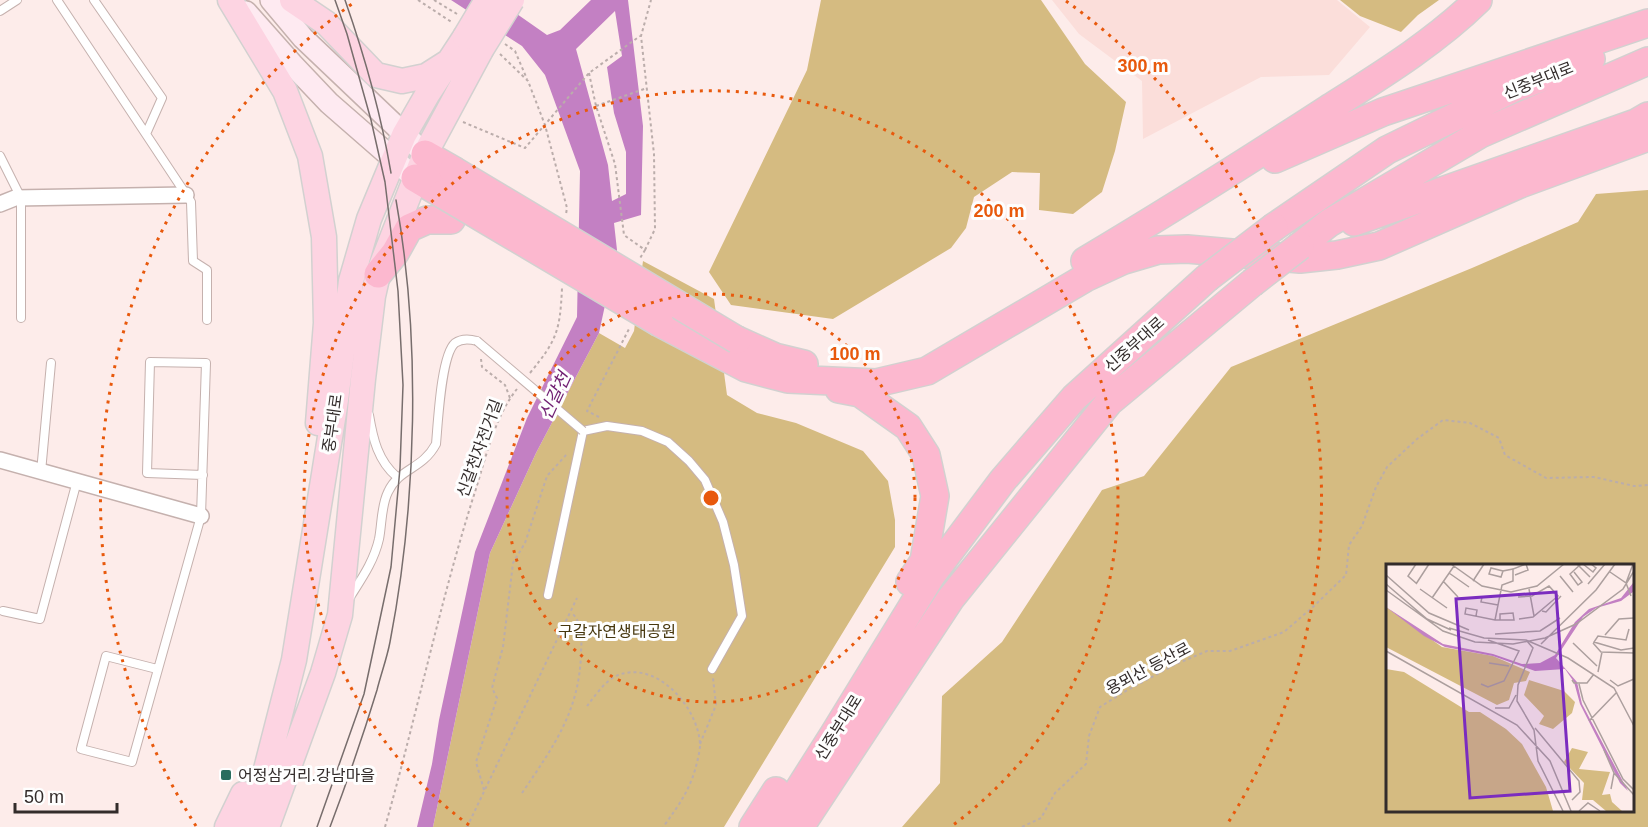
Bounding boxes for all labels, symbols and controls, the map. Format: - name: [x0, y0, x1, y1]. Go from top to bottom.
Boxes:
- text: 300 m: [1117, 56, 1169, 76]
- street label: 신중부대로: [1501, 59, 1576, 102]
- text: 200 m: [973, 201, 1025, 221]
- street label: 신중부대로: [1101, 313, 1168, 375]
- text: 100 m: [829, 344, 881, 364]
- water label: 신갈천: [535, 367, 576, 423]
- street label: 중부대로: [320, 392, 345, 453]
- street label: 신갈천자전거길: [454, 397, 505, 499]
- centre of rings: [701, 488, 721, 508]
- inset map: [1386, 564, 1633, 812]
- park label: 구갈자연생태공원: [558, 623, 676, 640]
- street label: 용뫼산 등산로: [1103, 639, 1193, 698]
- street label: 신중부대로: [812, 691, 865, 763]
- place label: 어정삼거리.강남마을: [238, 767, 375, 784]
- marker: 어정삼거리.강남마을: [219, 768, 233, 782]
- scale bar: [15, 776, 117, 814]
- text: 50 m: [24, 787, 64, 807]

